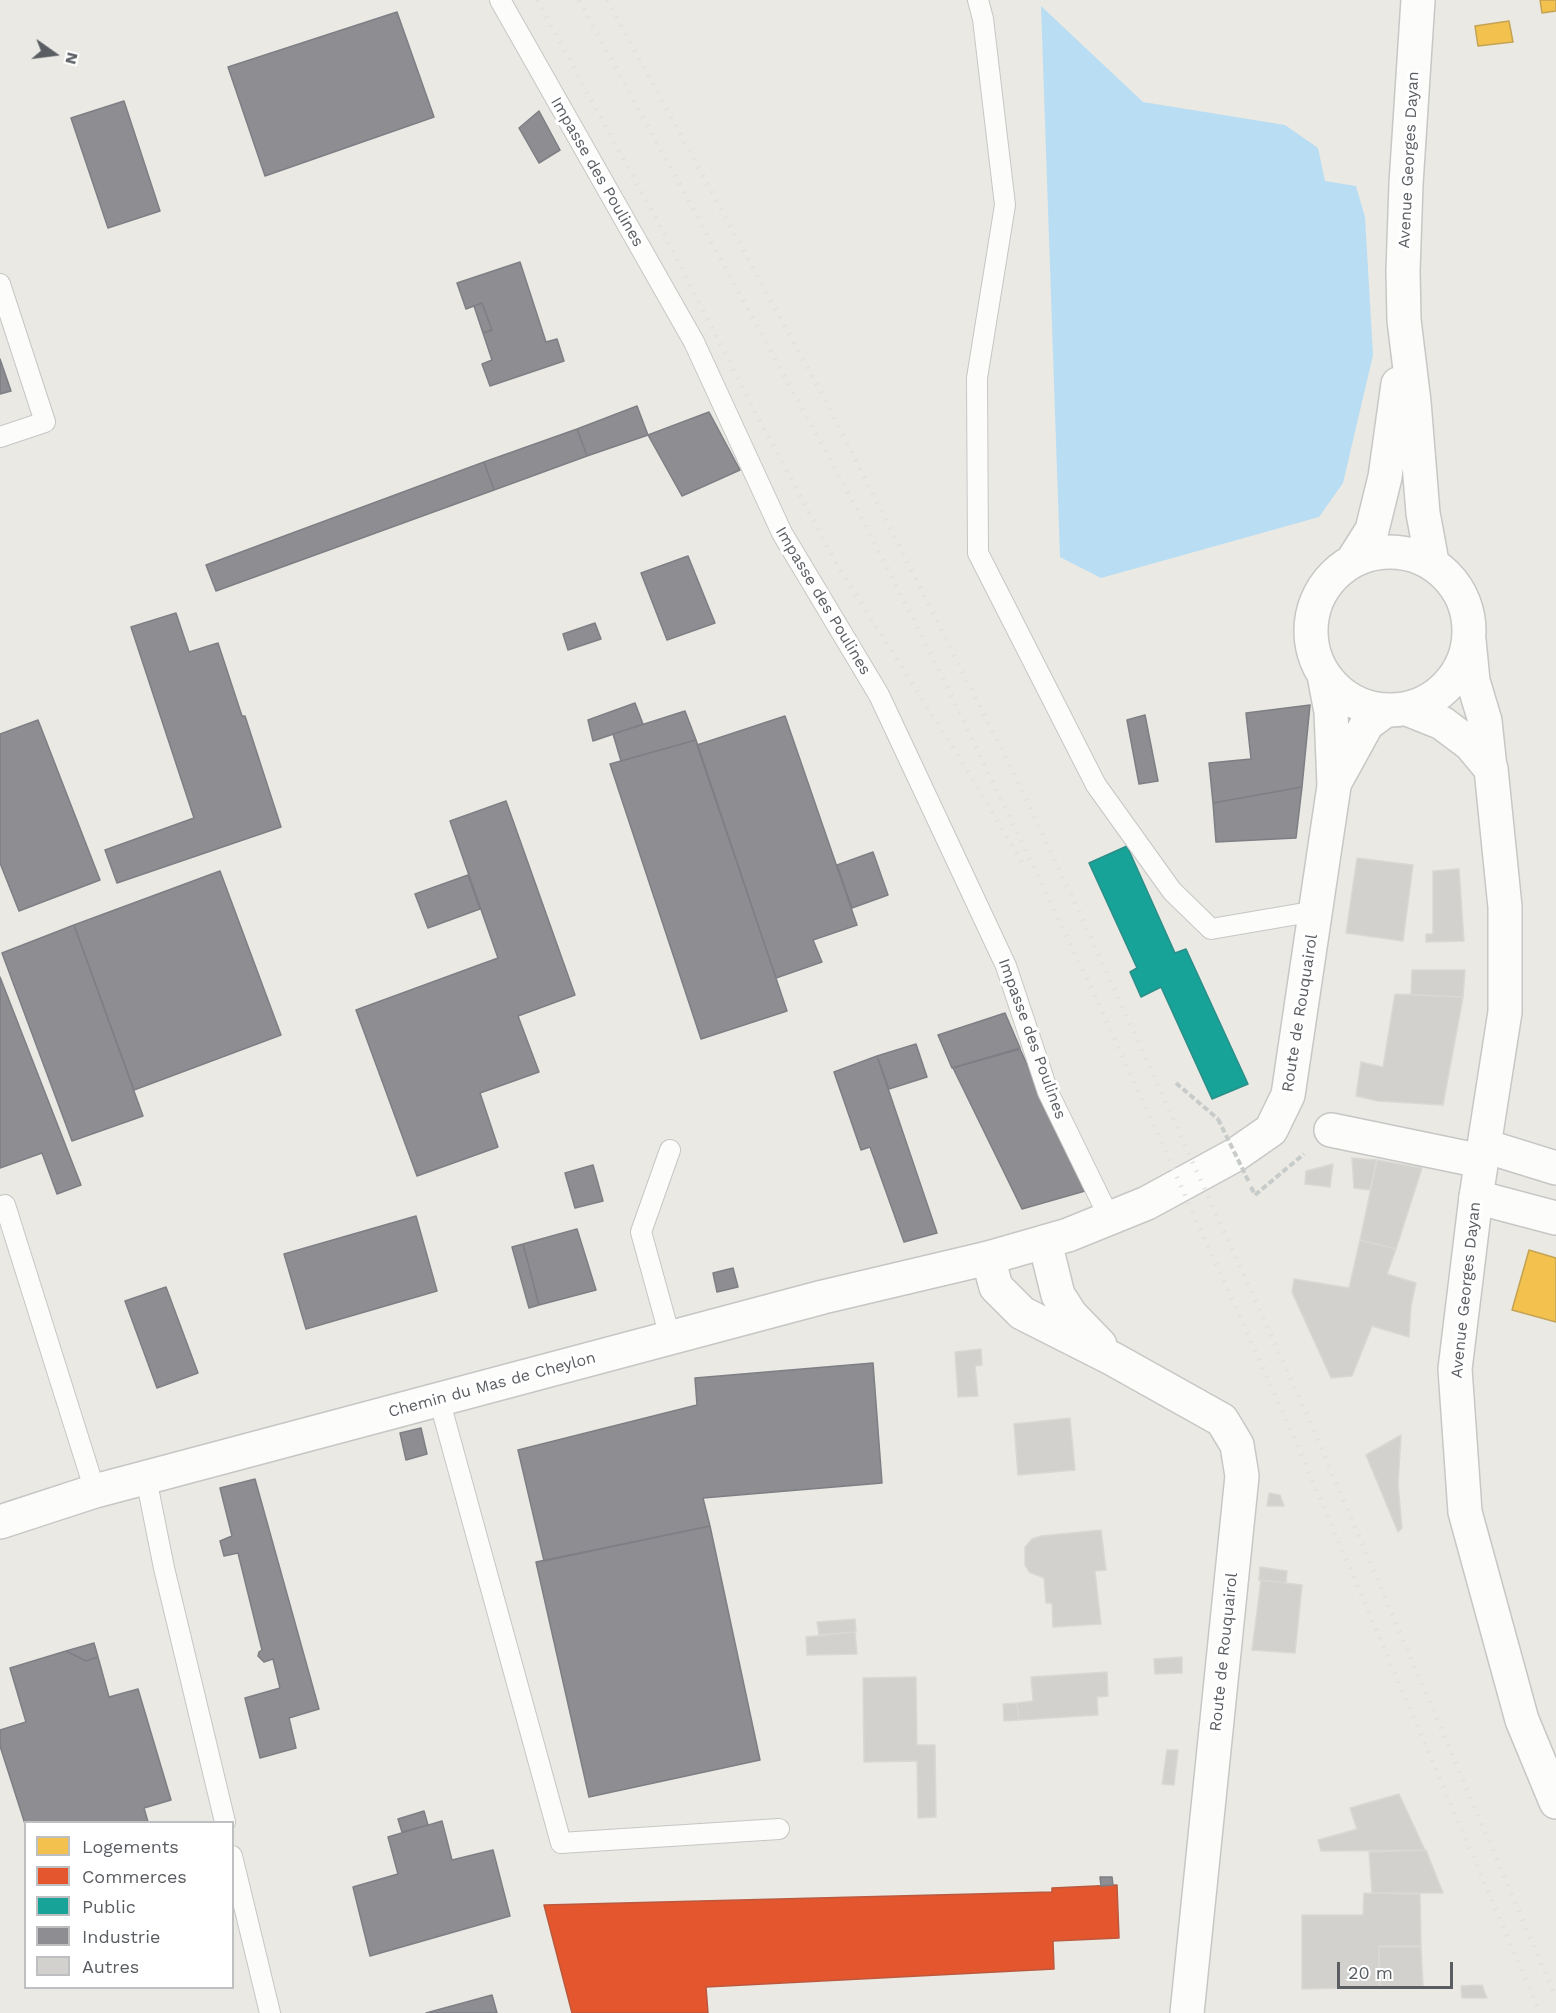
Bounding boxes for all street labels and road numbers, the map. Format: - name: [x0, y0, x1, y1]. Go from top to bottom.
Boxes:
- street label: Avenue Georges Dayan: [1395, 71, 1423, 249]
- street label: Impasse des Poulines: [546, 94, 648, 250]
- street label: Impasse des Poulines: [771, 523, 875, 679]
- street label: Route de Rouquairol: [1278, 933, 1322, 1093]
- street label: Impasse des Poulines: [994, 956, 1070, 1122]
- street label: Avenue Georges Dayan: [1447, 1201, 1485, 1379]
- street label: Chemin du Mas de Cheylon: [386, 1348, 598, 1422]
- street label: Route de Rouquairol: [1206, 1572, 1242, 1732]

